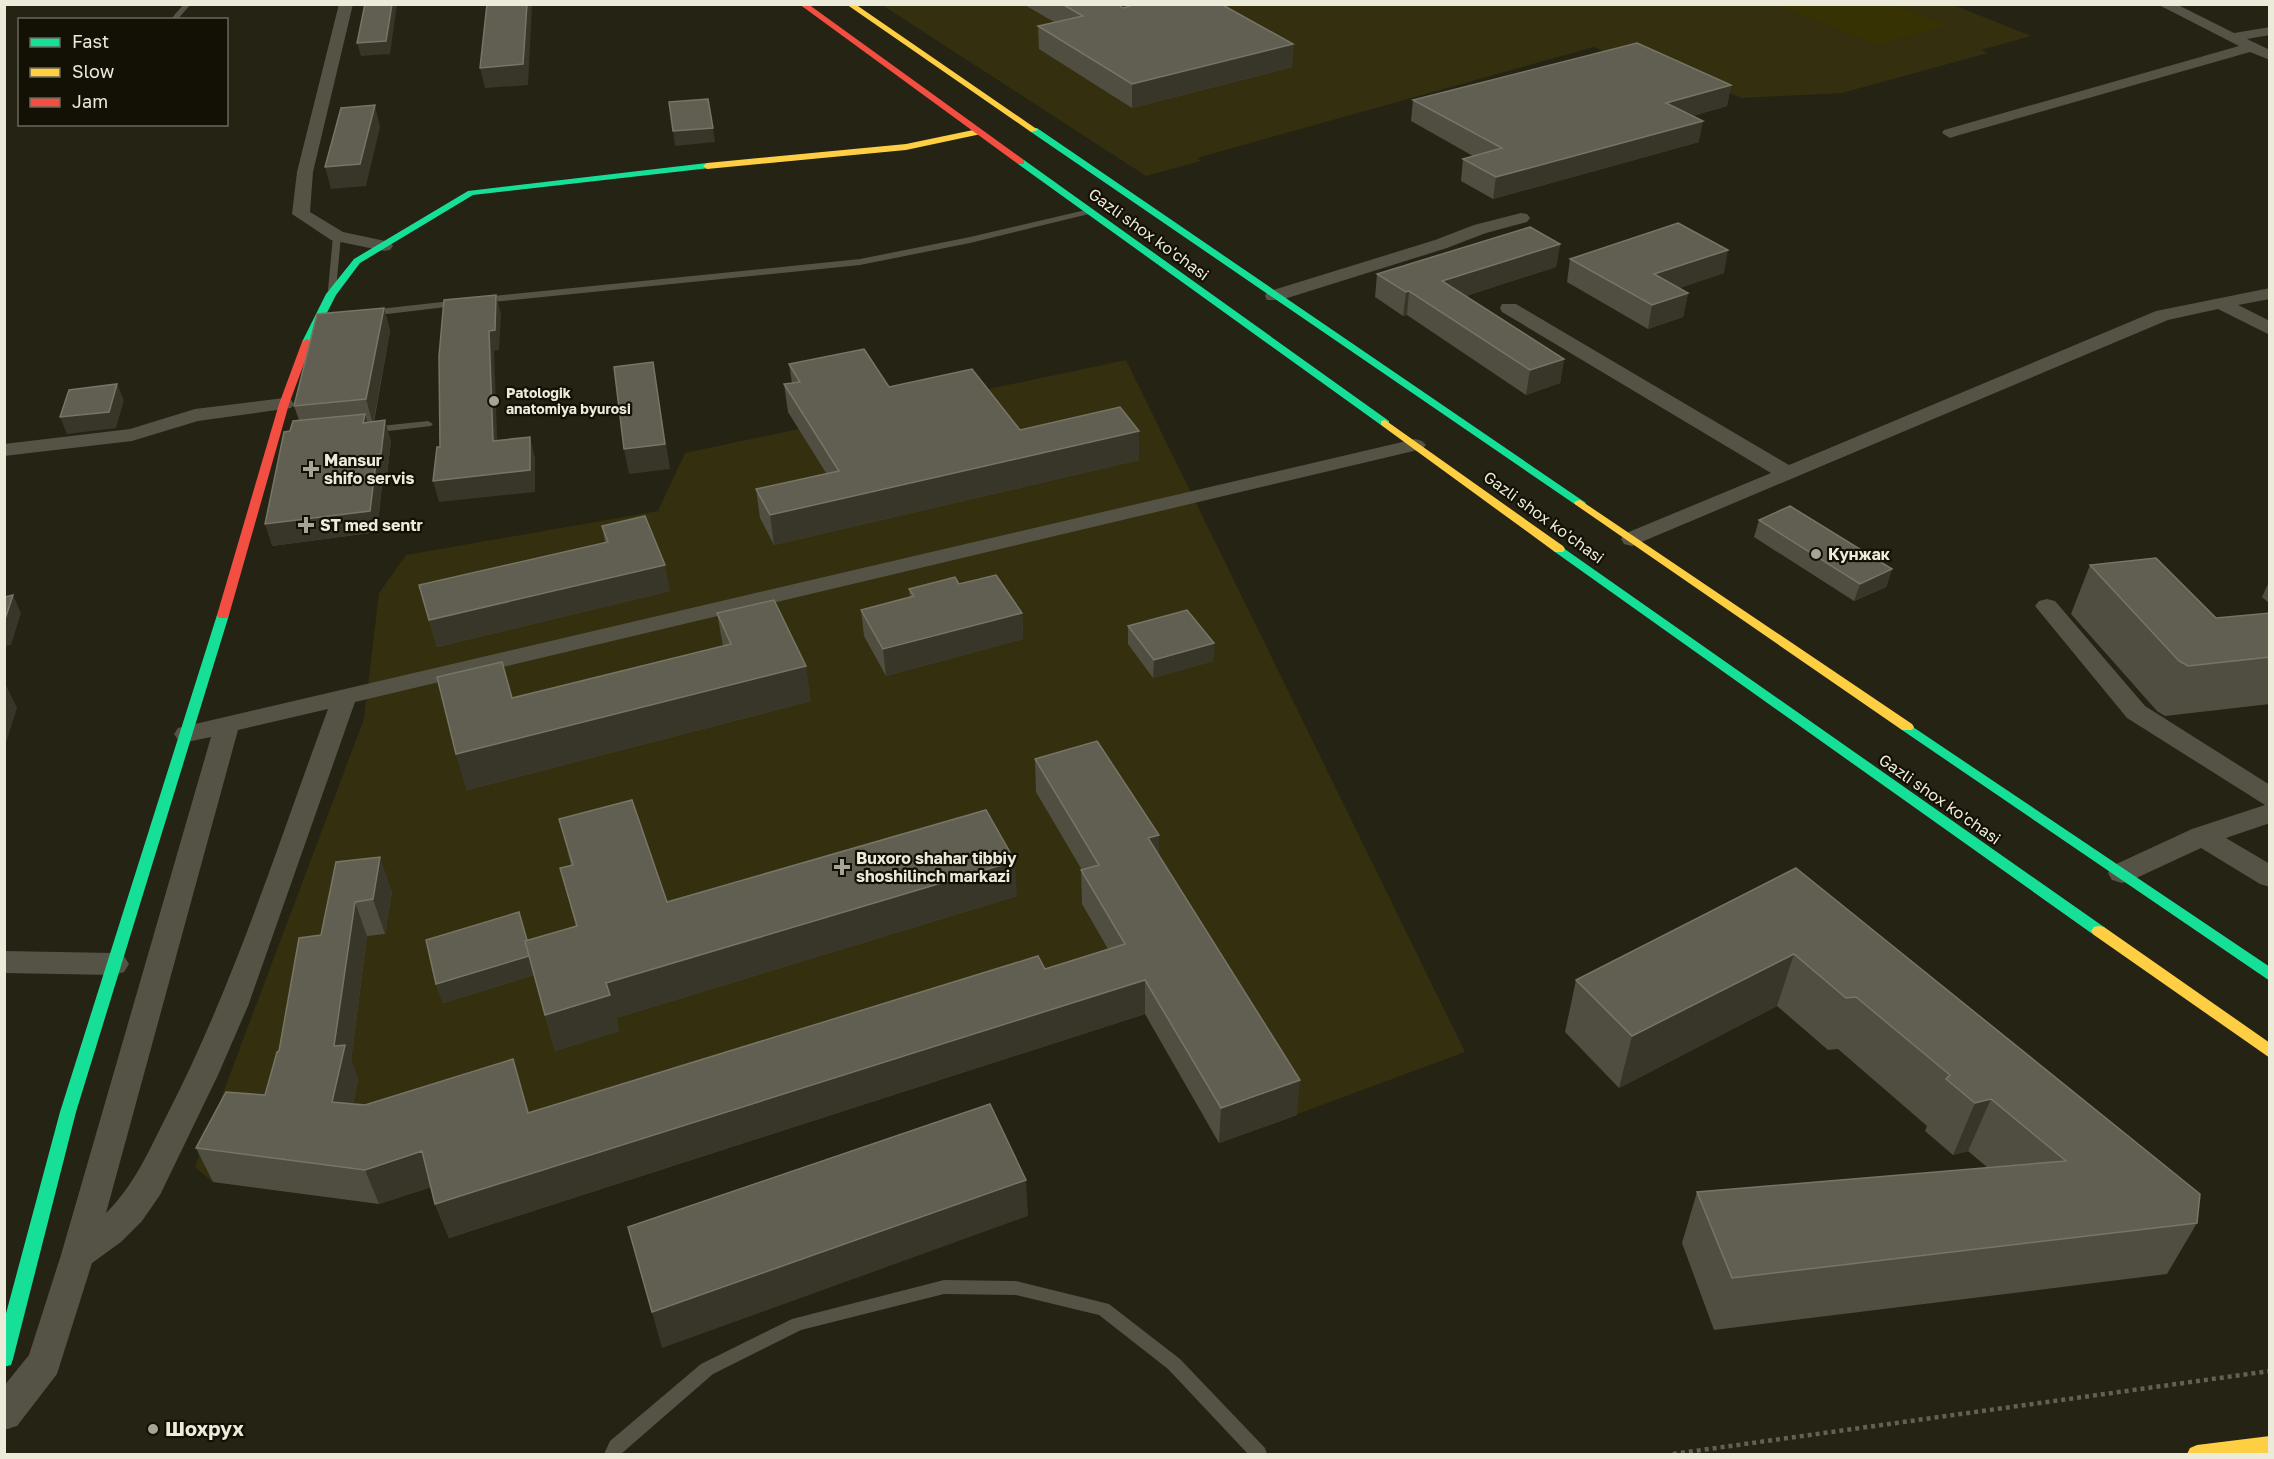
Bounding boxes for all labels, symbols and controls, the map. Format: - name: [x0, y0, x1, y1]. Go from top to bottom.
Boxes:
- legend: [18, 18, 228, 126]
- text: Fast: [72, 30, 109, 52]
- text: Slow: [72, 60, 115, 82]
- text: Jam: [72, 90, 108, 112]
- street label: Gazli shox ko'chasi: [1085, 184, 1213, 284]
- place label: Patologik anatomiya byurosi: [506, 384, 631, 417]
- marker: Patologik anatomiya byurosi: [487, 394, 501, 408]
- place label: Mansur shifo servis: [324, 450, 414, 488]
- marker: Mansur shifo servis: [302, 460, 320, 478]
- street label: Gazli shox ko'chasi: [1480, 467, 1608, 567]
- place label: ST med sentr: [320, 515, 423, 535]
- marker: ST med sentr: [297, 516, 315, 534]
- place label: Кунжак: [1828, 544, 1891, 564]
- marker: Кунжак: [1809, 547, 1823, 561]
- street label: Gazli shox ko'chasi: [1875, 749, 2005, 849]
- place label: Buxoro shahar tibbiy shoshilinch markazi: [856, 848, 1017, 886]
- marker: Buxoro shahar tibbiy shoshilinch markazi: [833, 858, 851, 876]
- place label: Шохрух: [165, 1416, 244, 1440]
- marker: Шохрух: [146, 1422, 160, 1436]

